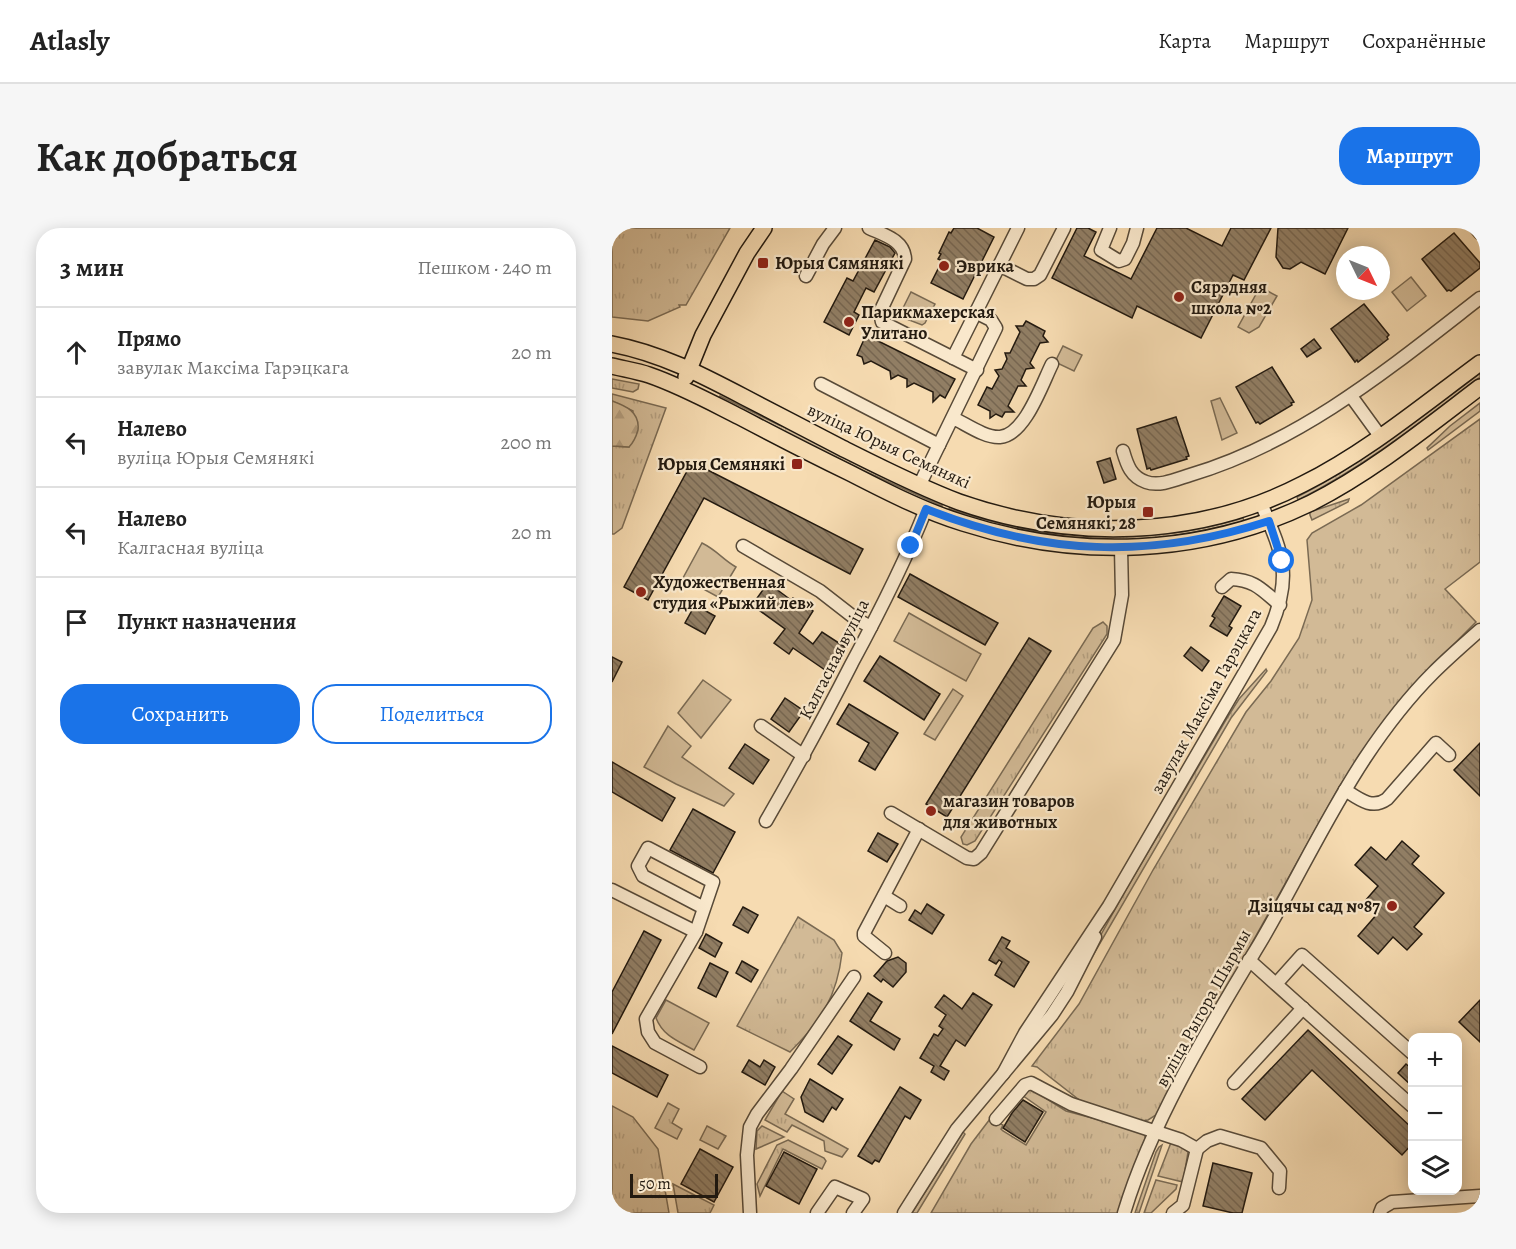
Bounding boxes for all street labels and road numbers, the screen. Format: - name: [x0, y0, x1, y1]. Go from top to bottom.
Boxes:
- street label: вуліца Юрыя Семянякі: [803, 398, 975, 494]
- street label: Калгасная вуліца: [793, 594, 875, 723]
- street label: завулак Максіма Гарэцкага: [1145, 603, 1267, 798]
- street label: вуліца Рыгора Шырмы: [1150, 925, 1256, 1091]

